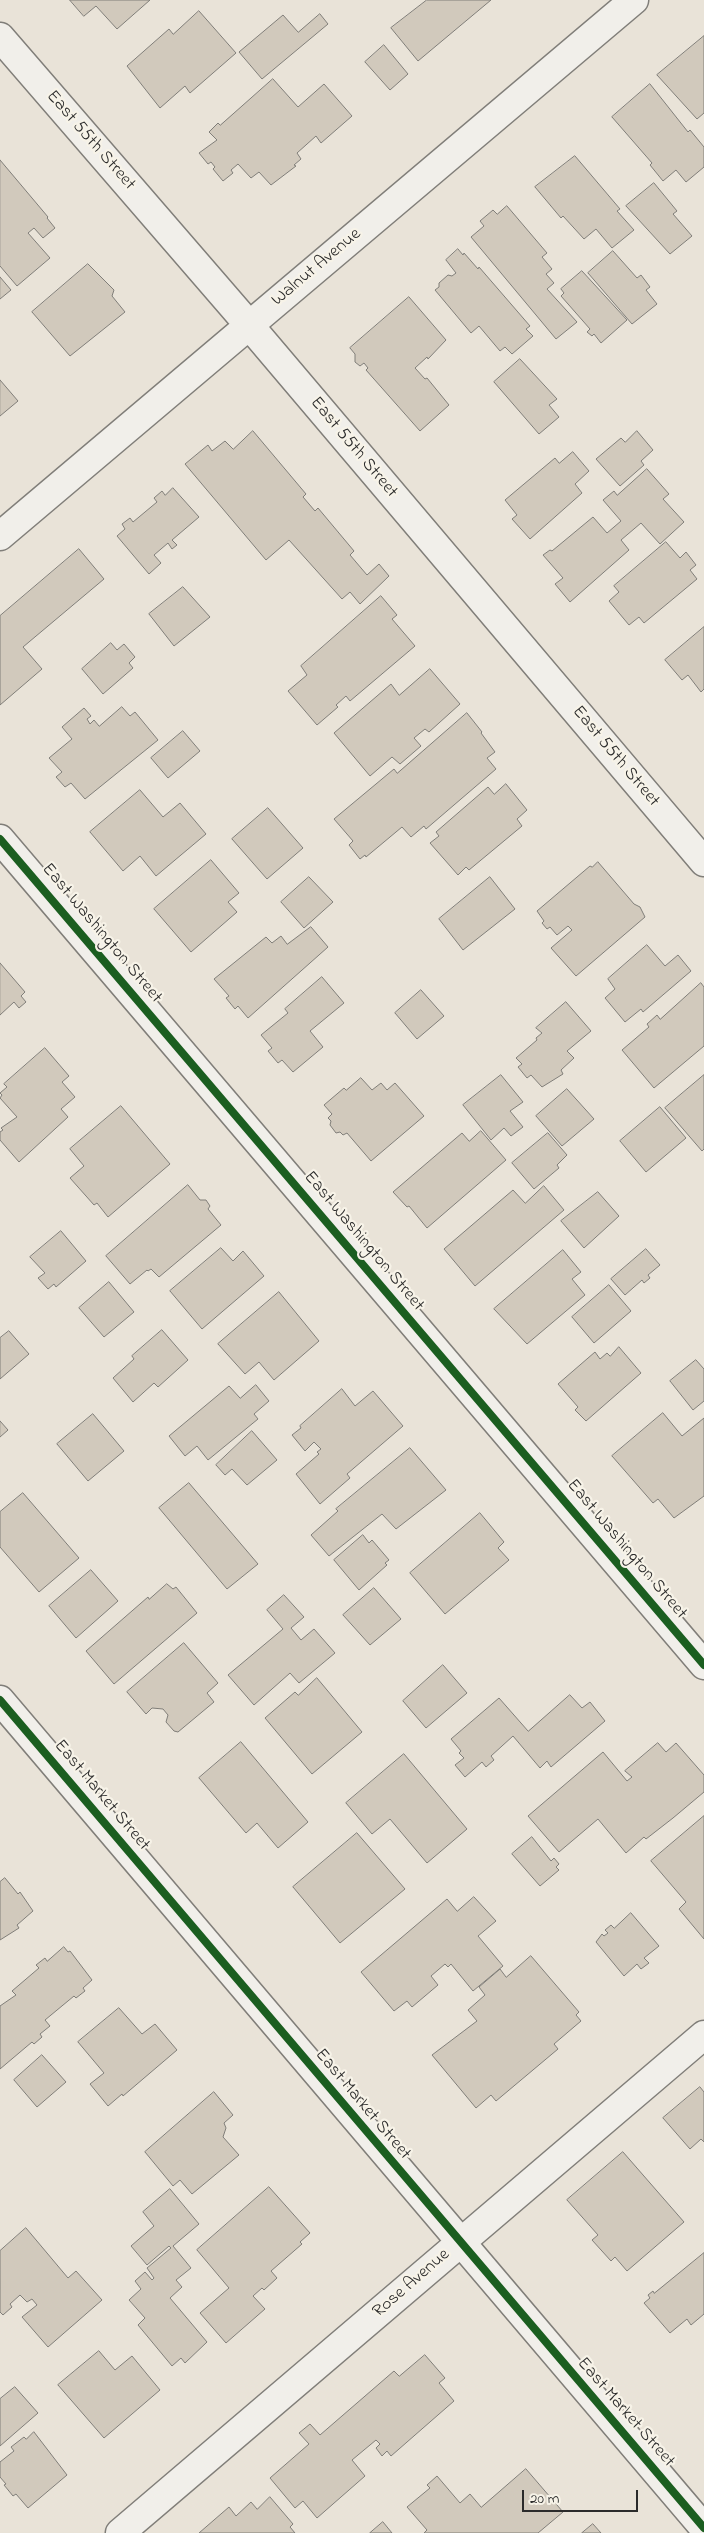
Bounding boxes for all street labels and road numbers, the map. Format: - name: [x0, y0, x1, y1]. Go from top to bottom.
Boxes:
- street label: East 55th Street: [41, 87, 139, 195]
- street label: Walnut Avenue: [268, 224, 366, 312]
- street label: East 55th Street: [304, 393, 402, 503]
- street label: East 55th Street: [566, 702, 664, 812]
- street label: East Washington Street: [36, 860, 166, 1008]
- street label: East Washington Street: [298, 1168, 428, 1316]
- street label: East Washington Street: [561, 1476, 691, 1624]
- street label: East Market Street: [48, 1736, 154, 1856]
- street label: East Market Street: [309, 2045, 415, 2165]
- street label: Rose Avenue: [369, 2245, 455, 2323]
- street label: East Market Street: [571, 2354, 679, 2472]

